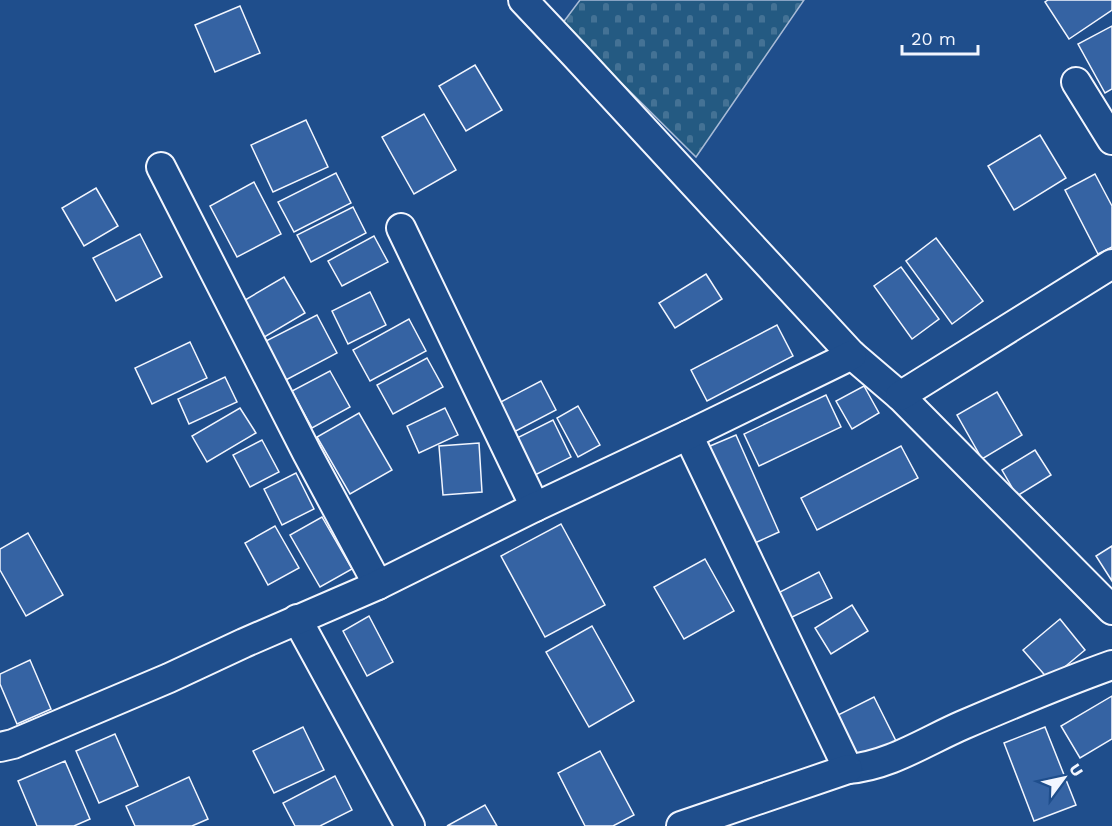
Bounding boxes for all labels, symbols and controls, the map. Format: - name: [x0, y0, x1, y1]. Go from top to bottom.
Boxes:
- scale bar: [902, 18, 978, 56]
- text: 20 m: [911, 28, 956, 49]
- north arrow: [1034, 748, 1094, 808]
- text: U: [1065, 760, 1087, 780]

